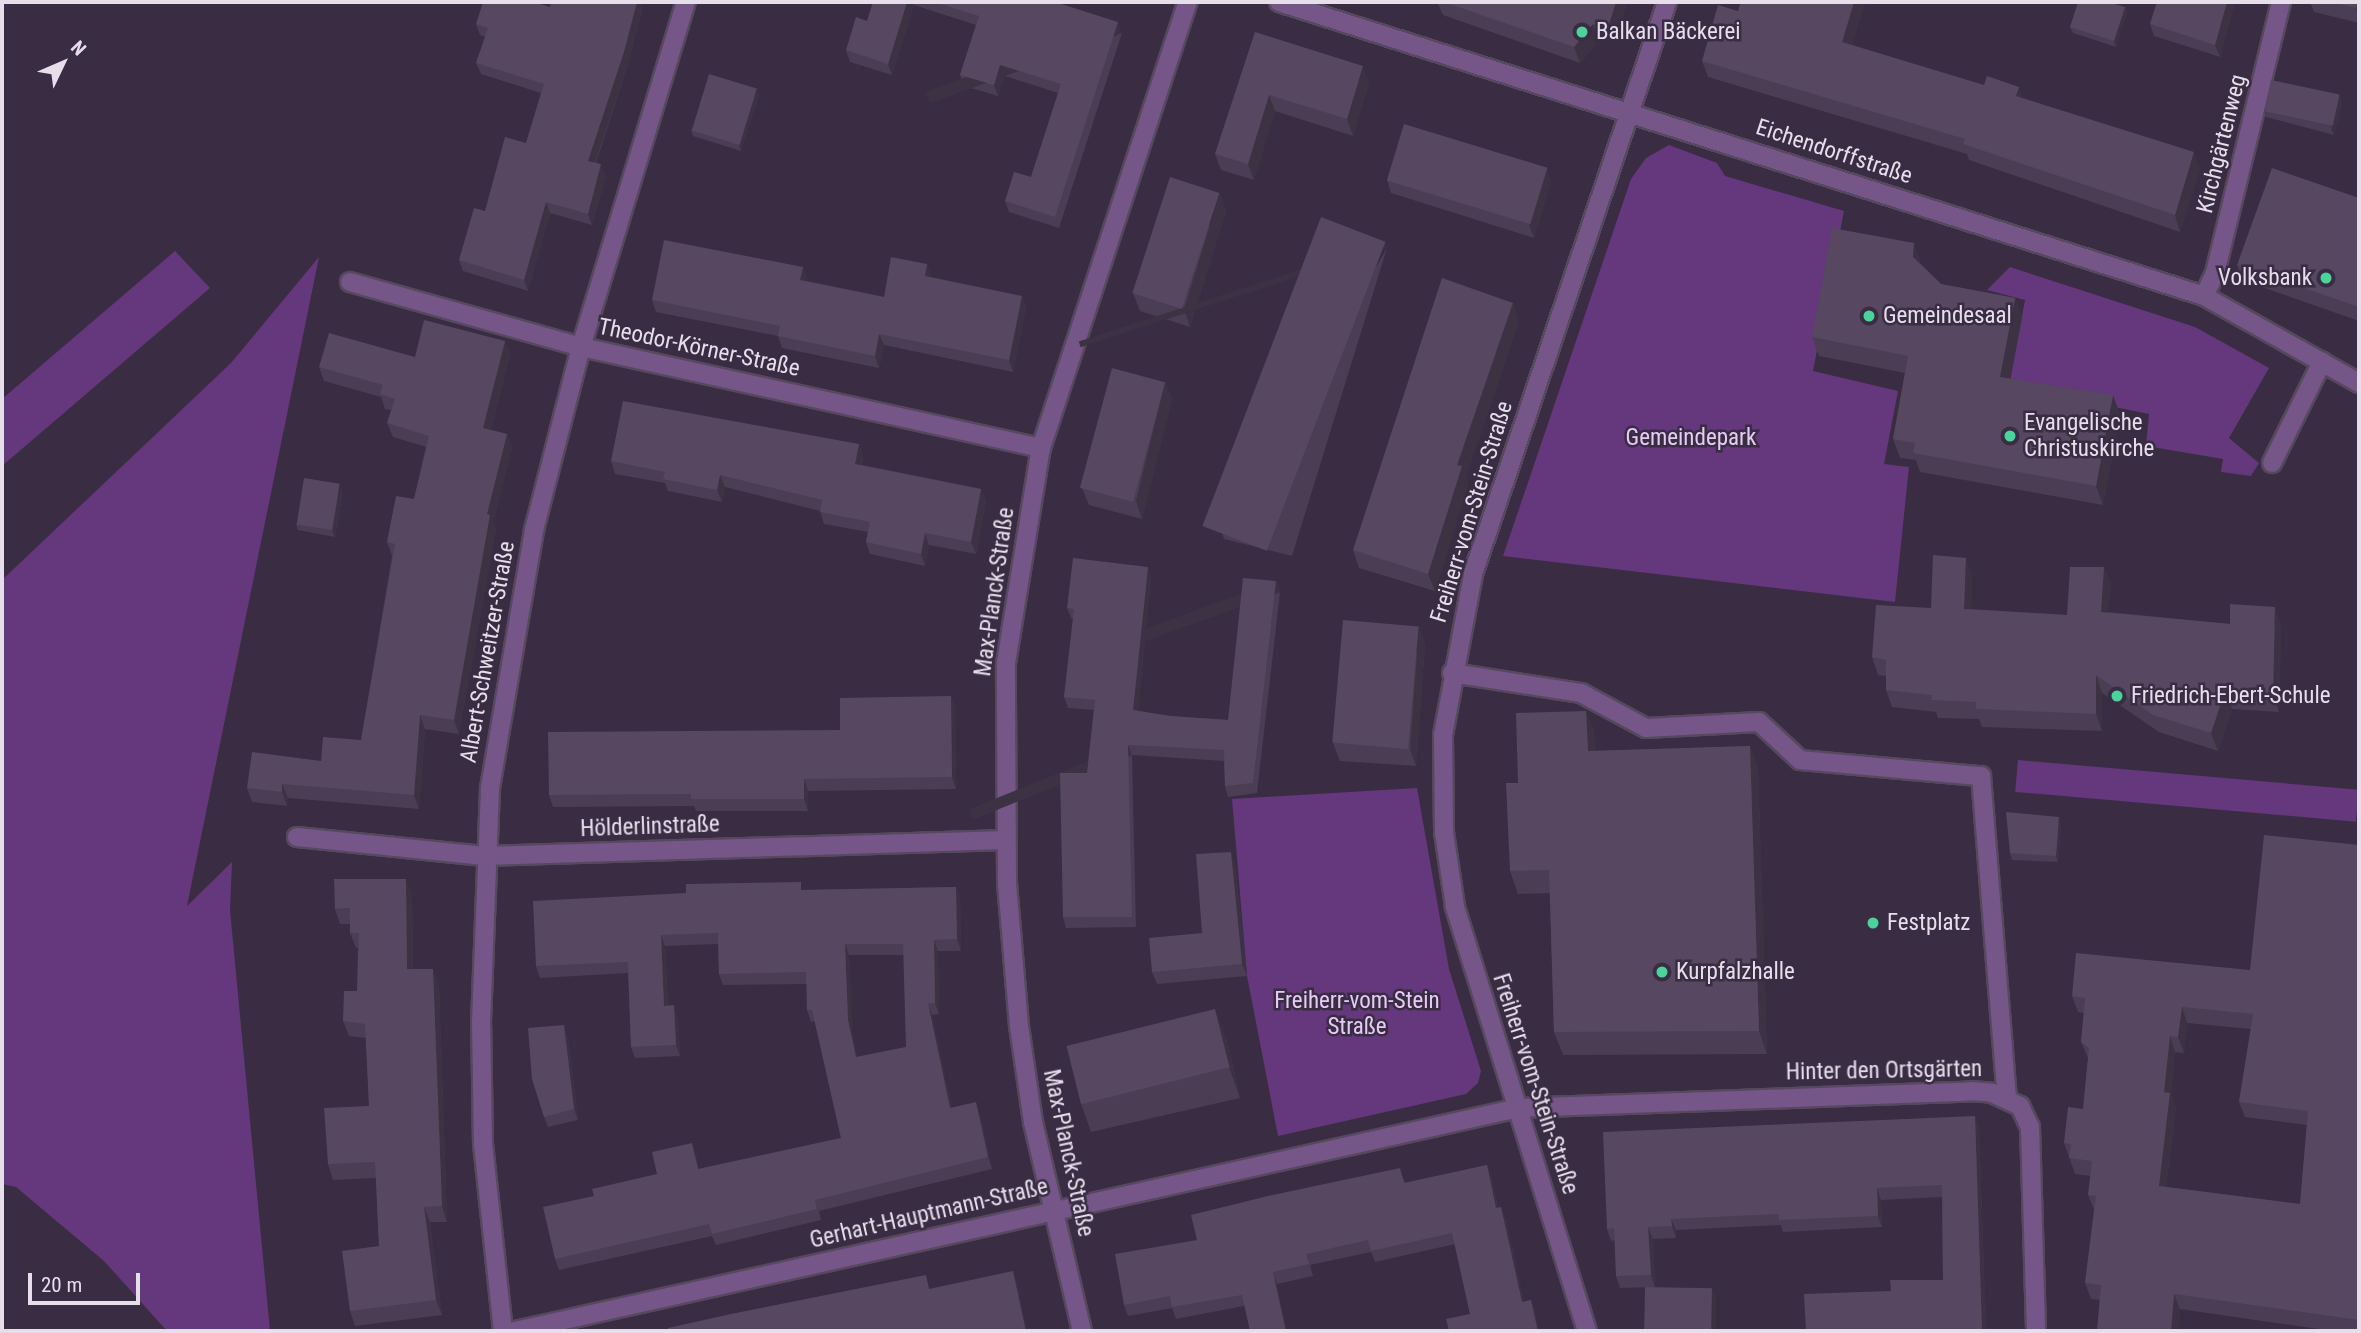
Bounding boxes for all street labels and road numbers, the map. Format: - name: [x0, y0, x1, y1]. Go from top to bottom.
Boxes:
- street label: Kirchgärtenweg: [2191, 72, 2253, 216]
- street label: Eichendorffstraße: [1752, 114, 1916, 190]
- street label: Theodor-Körner-Straße: [596, 313, 802, 383]
- street label: Freiherr-vom-Stein-Straße: [1425, 398, 1519, 626]
- street label: Max-Planck-Straße: [969, 506, 1021, 678]
- street label: Albert-Schweitzer-Straße: [455, 539, 521, 765]
- street label: Hölderlinstraße: [580, 811, 720, 843]
- street label: Freiherr-vom-Stein-Straße: [1486, 970, 1584, 1198]
- street label: Hinter den Ortsgärten: [1786, 1055, 1982, 1087]
- street label: Max-Planck-Straße: [1037, 1067, 1099, 1239]
- street label: Gerhart-Hauptmann-Straße: [807, 1173, 1051, 1255]

